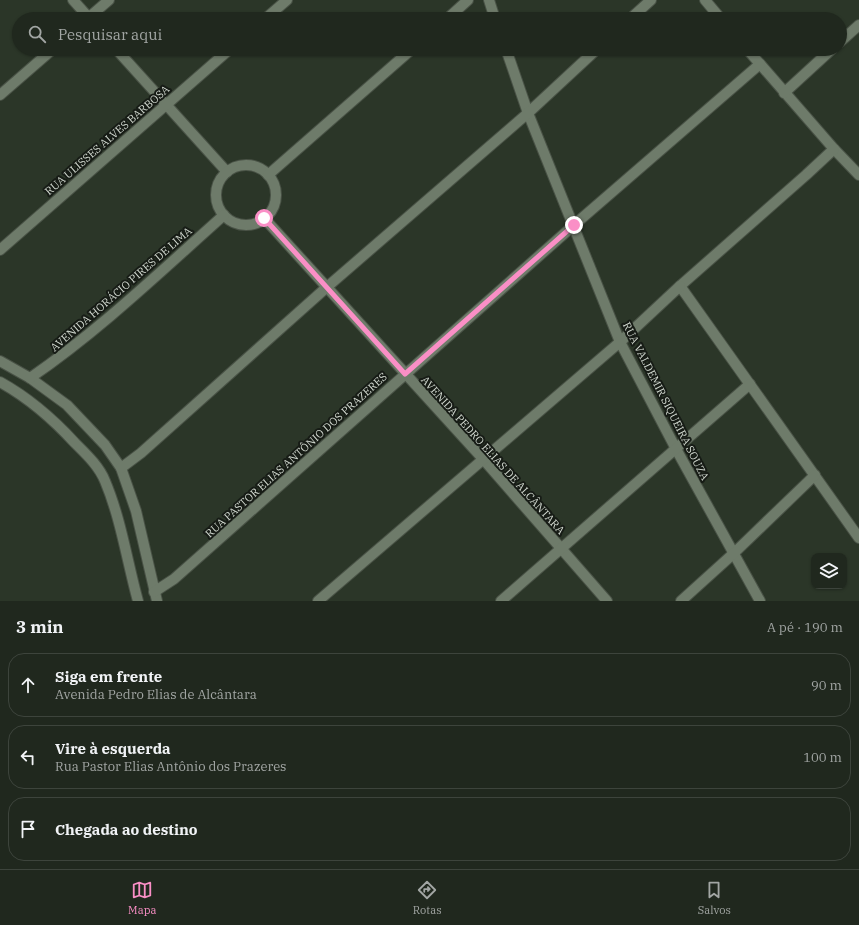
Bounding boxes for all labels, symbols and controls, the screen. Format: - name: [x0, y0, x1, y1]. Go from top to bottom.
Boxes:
- search box: [12, 12, 847, 56]
- icon: search: [26, 23, 48, 45]
- text: Pesquisar aqui: [58, 25, 162, 44]
- street label: RUA ULISSES ALVES BARBOSA: [42, 82, 172, 198]
- route start: [255, 209, 273, 227]
- route end: [565, 216, 583, 234]
- street label: AVENIDA HORÁCIO PIRES DE LIMA: [47, 223, 195, 354]
- street label: RUA VALDEMIR SIQUEIRA SOUZA: [620, 319, 712, 483]
- street label: RUA PASTOR ELIAS ANTÔNIO DOS PRAZERES: [202, 370, 390, 540]
- street label: AVENIDA PEDRO ELIAS DE ALCÂNTARA: [418, 373, 568, 537]
- map controls: [811, 553, 847, 589]
- button: layers: [811, 553, 847, 589]
- text: 3 min: [16, 616, 64, 638]
- text: A pé · 190 m: [767, 619, 843, 636]
- text: Siga em frente: [55, 667, 162, 686]
- icon: ahead: [17, 674, 39, 696]
- text: 90 m: [811, 677, 842, 694]
- text: Avenida Pedro Elias de Alcântara: [55, 686, 257, 703]
- text: Vire à esquerda: [55, 739, 171, 758]
- icon: left: [17, 746, 39, 768]
- text: 100 m: [803, 749, 842, 766]
- text: Rua Pastor Elias Antônio dos Prazeres: [55, 758, 286, 775]
- icon: arrive: [17, 818, 39, 840]
- text: Chegada ao destino: [55, 820, 198, 839]
- tab: Mapa: [128, 879, 157, 917]
- tab: Rotas: [413, 879, 442, 917]
- tab: Salvos: [698, 879, 731, 917]

